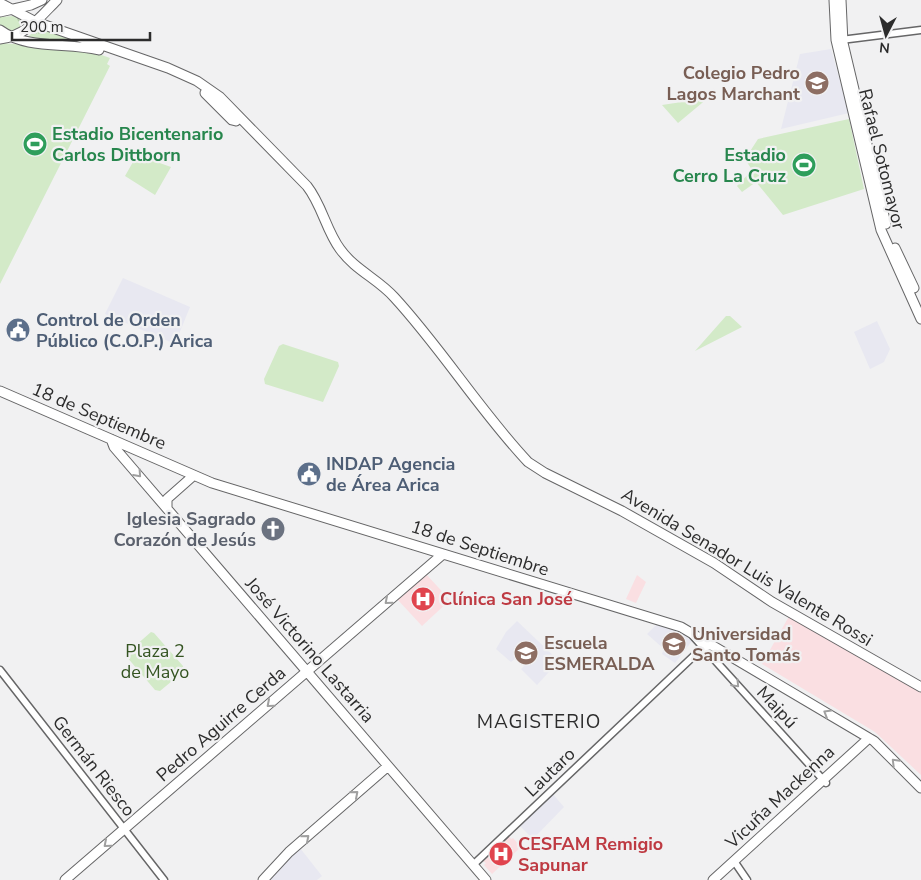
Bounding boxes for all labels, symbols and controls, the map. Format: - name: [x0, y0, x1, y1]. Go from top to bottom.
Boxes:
- scale bar: [12, 10, 150, 42]
- north arrow: [861, 10, 911, 60]
- text: 200 m: [20, 17, 64, 37]
- text: N: [878, 37, 891, 57]
- place label: Colegio Pedro Lagos Marchant: [666, 61, 800, 106]
- school or university icon: Colegio Pedro Lagos Marchant: [804, 70, 830, 96]
- street label: Rafael Sotomayor: [853, 86, 911, 232]
- place label: Estadio Bicentenario Carlos Dittborn: [52, 122, 223, 167]
- sports icon: Estadio Bicentenario Carlos Dittborn: [22, 131, 48, 157]
- place label: Estadio Cerro La Cruz: [672, 143, 786, 188]
- sports icon: Estadio Cerro La Cruz: [791, 152, 817, 178]
- place label: Control de Orden Público (C.O.P.) Arica: [36, 308, 213, 353]
- public building icon: Control de Orden Público (C.O.P.) Arica: [5, 317, 31, 343]
- street label: 18 de Septiembre: [28, 377, 170, 455]
- place label: INDAP Agencia de Área Arica: [326, 452, 455, 497]
- public building icon: INDAP Agencia de Área Arica: [296, 461, 322, 487]
- one-way arrow: [132, 468, 141, 477]
- street label: Avenida Senador Luis Valente Rossi: [617, 482, 877, 652]
- place label: Iglesia Sagrado Corazón de Jesús: [114, 507, 256, 552]
- street label: 18 de Septiembre: [408, 514, 552, 582]
- church icon: Iglesia Sagrado Corazón de Jesús: [260, 516, 286, 542]
- street label: José Victorino Lastarria: [239, 571, 380, 728]
- hospital icon: Clínica San José: [410, 586, 436, 612]
- place label: Clínica San José: [440, 587, 573, 611]
- one-way arrow: [385, 595, 394, 604]
- place label: Universidad Santo Tomás: [692, 622, 801, 667]
- place label: Escuela ESMERALDA: [544, 631, 655, 676]
- school or university icon: Universidad Santo Tomás: [661, 631, 687, 657]
- park label: Plaza 2 de Mayo: [121, 639, 189, 684]
- school or university icon: Escuela ESMERALDA: [513, 640, 539, 666]
- street label: Pedro Aguirre Cerda: [151, 661, 291, 787]
- one-way arrow: [730, 678, 739, 687]
- street label: Maipú: [751, 681, 803, 733]
- one-way arrow: [267, 698, 276, 707]
- district label: MAGISTERIO: [477, 709, 601, 735]
- one-way arrow: [823, 709, 832, 719]
- street label: Germán Riesco: [47, 711, 141, 821]
- street label: Vicuña Mackenna: [720, 740, 840, 855]
- street label: Lautaro: [520, 742, 580, 802]
- one-way arrow: [892, 759, 901, 768]
- one-way arrow: [349, 791, 358, 800]
- place label: CESFAM Remigio Sapunar: [518, 832, 663, 877]
- one-way arrow: [300, 834, 309, 843]
- one-way arrow: [104, 838, 113, 847]
- hospital icon: CESFAM Remigio Sapunar: [488, 841, 514, 867]

